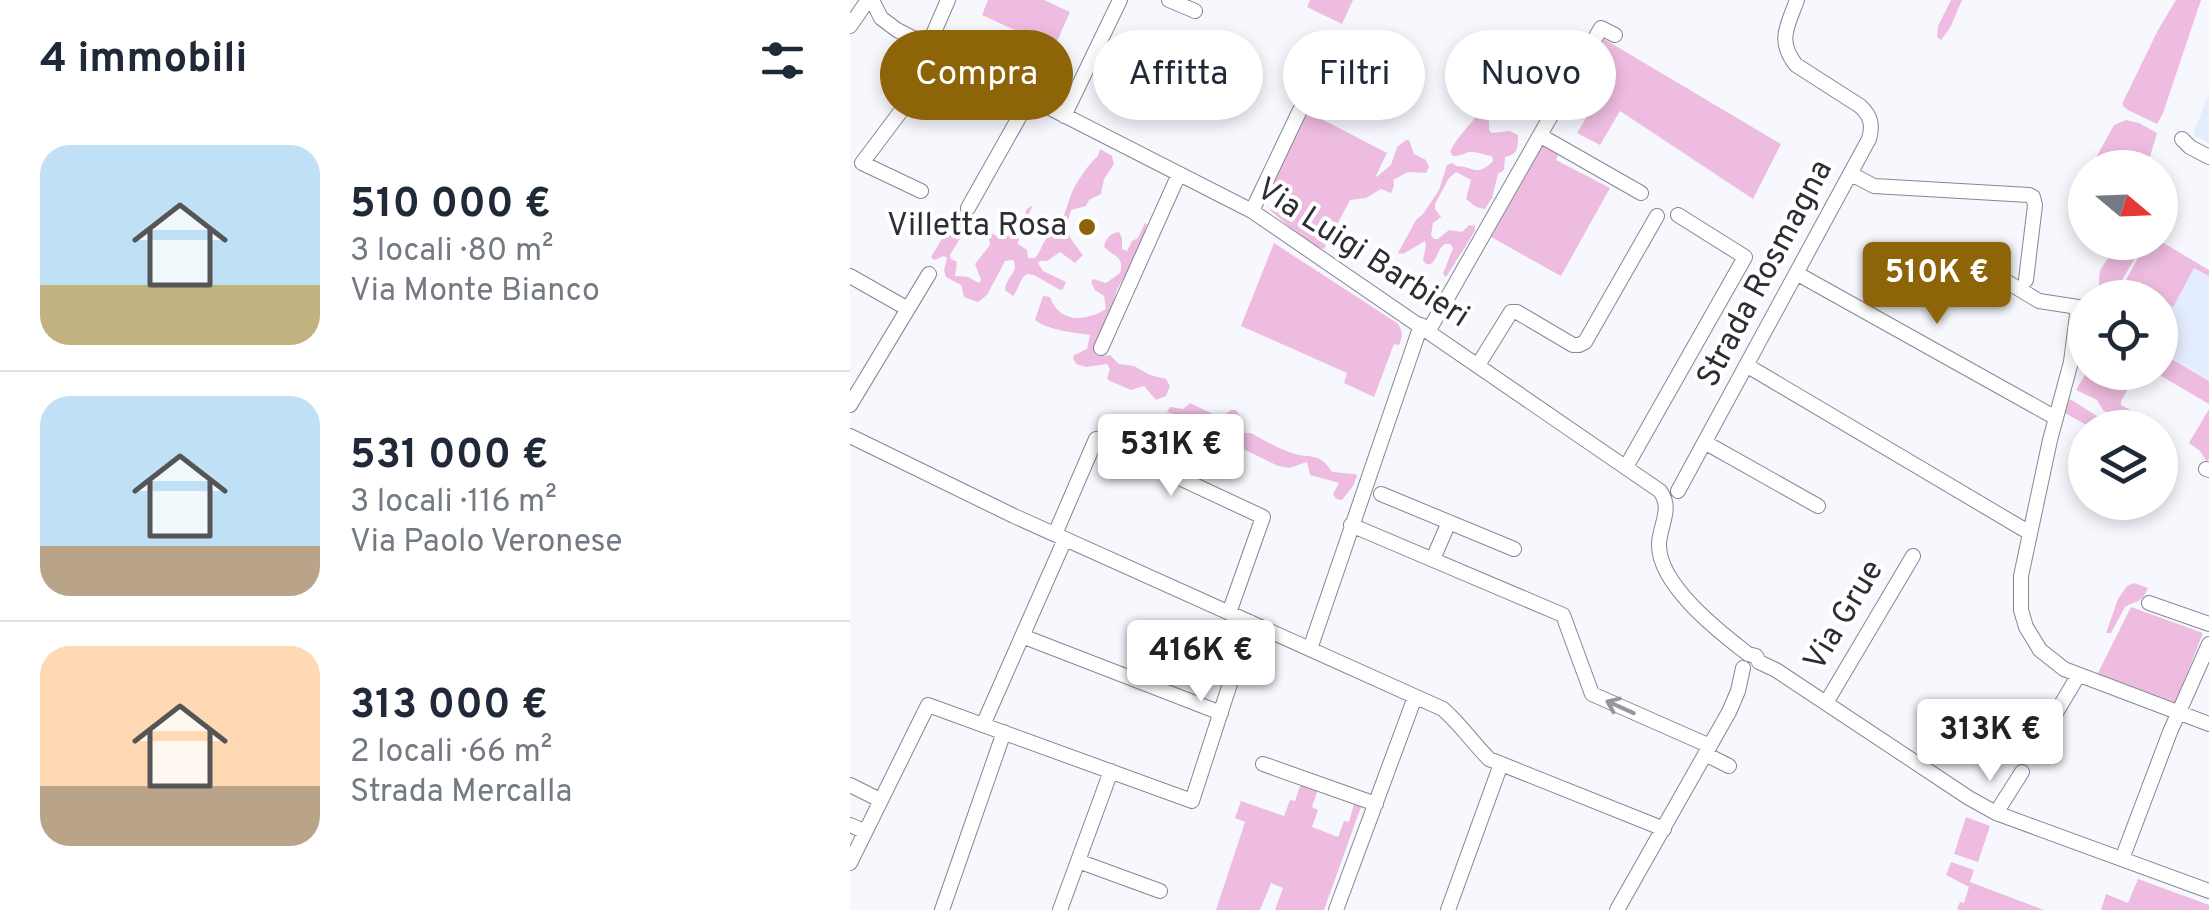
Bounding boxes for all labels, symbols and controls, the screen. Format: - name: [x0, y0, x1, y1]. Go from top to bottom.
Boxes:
- chip: Compra: [880, 30, 1073, 120]
- chip: Affitta: [1093, 30, 1263, 120]
- chip: Filtri: [1283, 30, 1425, 120]
- chip: Nuovo: [1445, 30, 1616, 120]
- icon: filters: [755, 33, 810, 88]
- text: 4 immobili: [40, 34, 247, 87]
- north arrow: [2068, 150, 2178, 260]
- map controls: [2068, 150, 2178, 520]
- street label: Strada Rosmagna: [1689, 153, 1843, 395]
- street label: Via Luigi Barbieri: [1248, 170, 1476, 338]
- text: 510 000 €: [350, 179, 551, 232]
- icon: home: [120, 185, 240, 305]
- place label: Villetta Rosa: [887, 207, 1067, 247]
- marker: Villetta Rosa: [1076, 216, 1098, 238]
- text: 3 locali · 80 m²: [350, 232, 554, 272]
- pin: 510K €: [1856, 242, 2018, 327]
- text: 510K €: [1885, 254, 1989, 294]
- text: Via Monte Bianco: [350, 272, 600, 312]
- button: locate: [2068, 280, 2178, 390]
- button: layers: [2068, 410, 2178, 520]
- pin: 531K €: [1090, 414, 1252, 499]
- text: 531K €: [1120, 426, 1222, 466]
- text: 531 000 €: [350, 430, 548, 483]
- icon: home: [120, 436, 240, 556]
- text: 3 locali · 116 m²: [350, 483, 557, 523]
- text: Via Paolo Veronese: [350, 523, 623, 563]
- street label: Via Grue: [1796, 553, 1894, 679]
- pin: 416K €: [1120, 620, 1282, 705]
- text: 416K €: [1149, 632, 1253, 672]
- text: 313 000 €: [350, 680, 548, 733]
- icon: home: [120, 686, 240, 806]
- one-way arrow: [1605, 697, 1636, 715]
- pin: 313K €: [1909, 699, 2071, 784]
- text: 313K €: [1939, 711, 2041, 751]
- text: 2 locali · 66 m²: [350, 733, 552, 773]
- text: Strada Mercalla: [350, 773, 572, 813]

